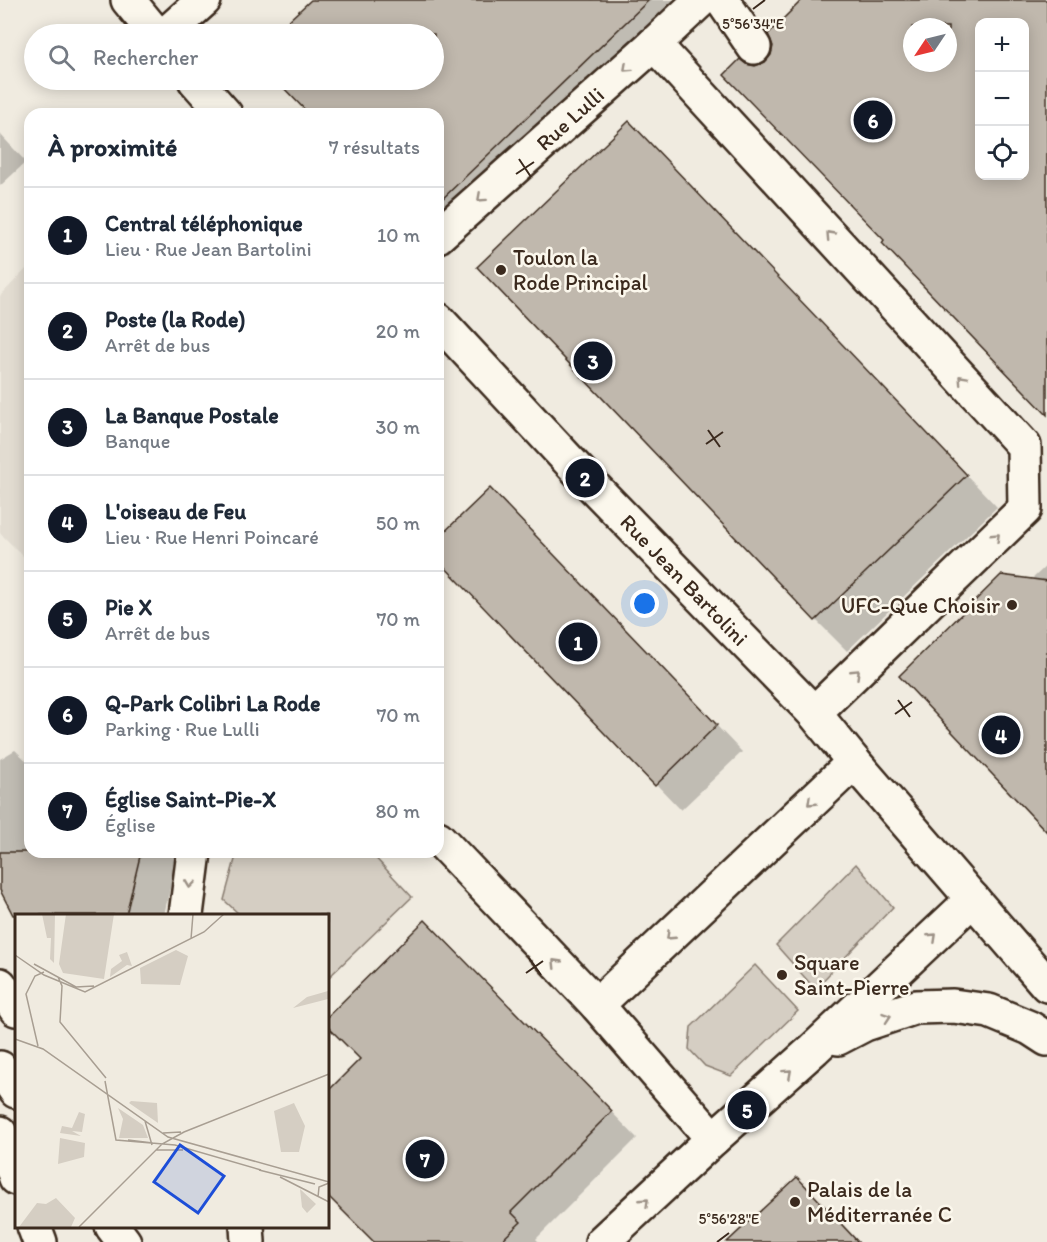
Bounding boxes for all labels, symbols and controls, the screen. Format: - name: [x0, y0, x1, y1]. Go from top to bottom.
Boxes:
- text: 5°56'34"E: [722, 15, 784, 33]
- north arrow: [903, 18, 957, 72]
- map controls: [975, 18, 1029, 180]
- button: +: [975, 18, 1029, 72]
- search box: [24, 24, 444, 90]
- icon: search: [45, 41, 78, 74]
- text: Rechercher: [93, 44, 198, 71]
- one-way arrow: [623, 61, 634, 72]
- button: −: [975, 72, 1029, 126]
- street label: Rue Lulli: [530, 81, 610, 157]
- pin: 6: [854, 98, 892, 142]
- button: locate: [975, 126, 1029, 180]
- text: À proximité: [48, 131, 177, 163]
- text: 7 résultats: [329, 135, 420, 159]
- one-way arrow: [477, 191, 488, 202]
- text: Central téléphonique: [105, 210, 303, 237]
- text: 1: [63, 223, 72, 247]
- text: 10 m: [377, 223, 420, 247]
- one-way arrow: [826, 231, 837, 242]
- text: Lieu · Rue Jean Bartolini: [105, 237, 312, 261]
- place label: Toulon la Rode Principal: [513, 244, 648, 296]
- marker: Toulon la Rode Principal: [494, 263, 508, 277]
- text: Poste (la Rode): [105, 306, 246, 333]
- text: 2: [62, 319, 73, 343]
- text: 20 m: [376, 319, 420, 343]
- text: Arrêt de bus: [105, 333, 210, 357]
- pin: 3: [574, 338, 612, 384]
- one-way arrow: [958, 375, 969, 385]
- text: La Banque Postale: [105, 402, 279, 429]
- text: 3: [62, 415, 73, 439]
- text: 30 m: [375, 415, 420, 439]
- text: Banque: [105, 429, 170, 453]
- pin: 2: [566, 456, 604, 500]
- text: L'oiseau de Feu: [105, 498, 246, 525]
- street label: Rue Jean Bartolini: [614, 509, 754, 651]
- text: 4: [61, 511, 74, 535]
- text: 50 m: [376, 511, 420, 535]
- text: Lieu · Rue Henri Poincaré: [105, 525, 319, 549]
- one-way arrow: [990, 533, 1000, 544]
- your location: [630, 589, 659, 618]
- place label: UFC-Que Choisir: [841, 592, 1000, 619]
- text: Pie X: [105, 594, 152, 621]
- marker: UFC-Que Choisir: [1005, 598, 1019, 612]
- text: 5: [62, 607, 73, 631]
- text: 70 m: [376, 607, 420, 631]
- pin: 1: [558, 620, 598, 664]
- text: Arrêt de bus: [105, 621, 210, 645]
- one-way arrow: [848, 669, 859, 680]
- text: Q-Park Colibri La Rode: [105, 690, 320, 717]
- text: 6: [62, 703, 73, 727]
- text: 70 m: [376, 703, 420, 727]
- pin: 4: [982, 712, 1020, 758]
- text: Parking · Rue Lulli: [105, 717, 260, 741]
- text: Église Saint-Pie-X: [105, 786, 276, 813]
- one-way arrow: [808, 795, 818, 806]
- text: 7: [63, 799, 72, 823]
- text: 80 m: [375, 799, 420, 823]
- text: Église: [105, 813, 156, 837]
- one-way arrow: [184, 879, 197, 888]
- inset map: [15, 914, 328, 1227]
- one-way arrow: [666, 929, 676, 940]
- one-way arrow: [926, 933, 937, 944]
- place label: Square Saint-Pierre: [794, 949, 910, 1001]
- one-way arrow: [553, 959, 564, 970]
- marker: Square Saint-Pierre: [775, 968, 789, 982]
- one-way arrow: [881, 1012, 892, 1024]
- one-way arrow: [782, 1069, 792, 1080]
- pin: 5: [728, 1088, 766, 1132]
- pin: 7: [406, 1136, 444, 1182]
- place label: Palais de la Méditerranée C: [807, 1176, 952, 1228]
- marker: Palais de la Méditerranée C: [788, 1195, 802, 1209]
- one-way arrow: [639, 1198, 649, 1209]
- text: 5°56'28"E: [699, 1210, 759, 1228]

